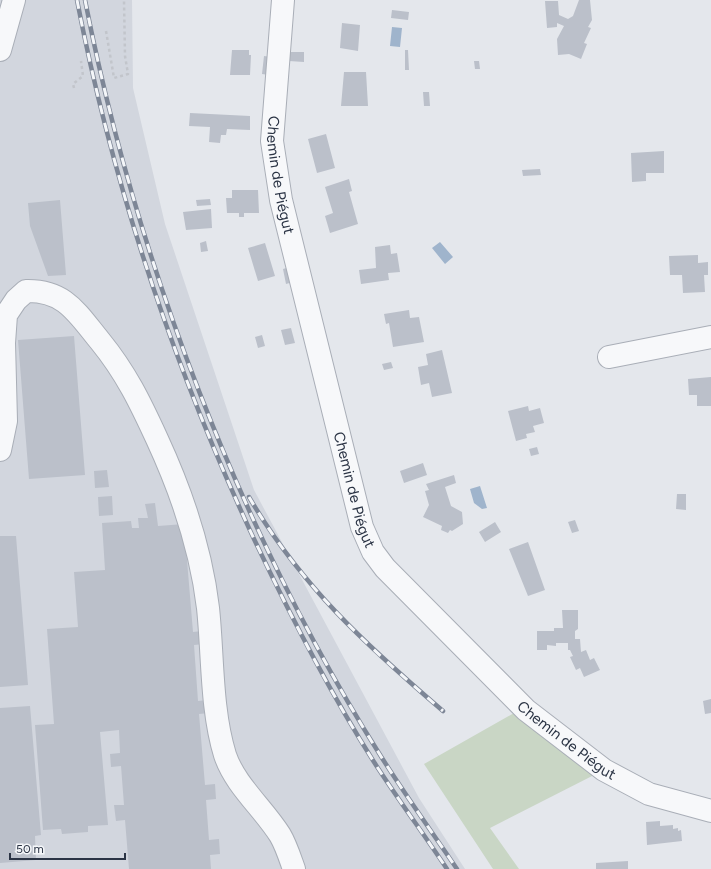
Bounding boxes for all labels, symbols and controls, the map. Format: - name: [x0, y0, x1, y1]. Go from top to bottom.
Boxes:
- street label: Chemin de Piégut: [263, 115, 298, 236]
- street label: Chemin de Piégut: [330, 430, 379, 551]
- street label: Chemin de Piégut: [513, 697, 619, 784]
- scale bar: [10, 835, 125, 861]
- text: 50 m: [16, 842, 44, 856]

